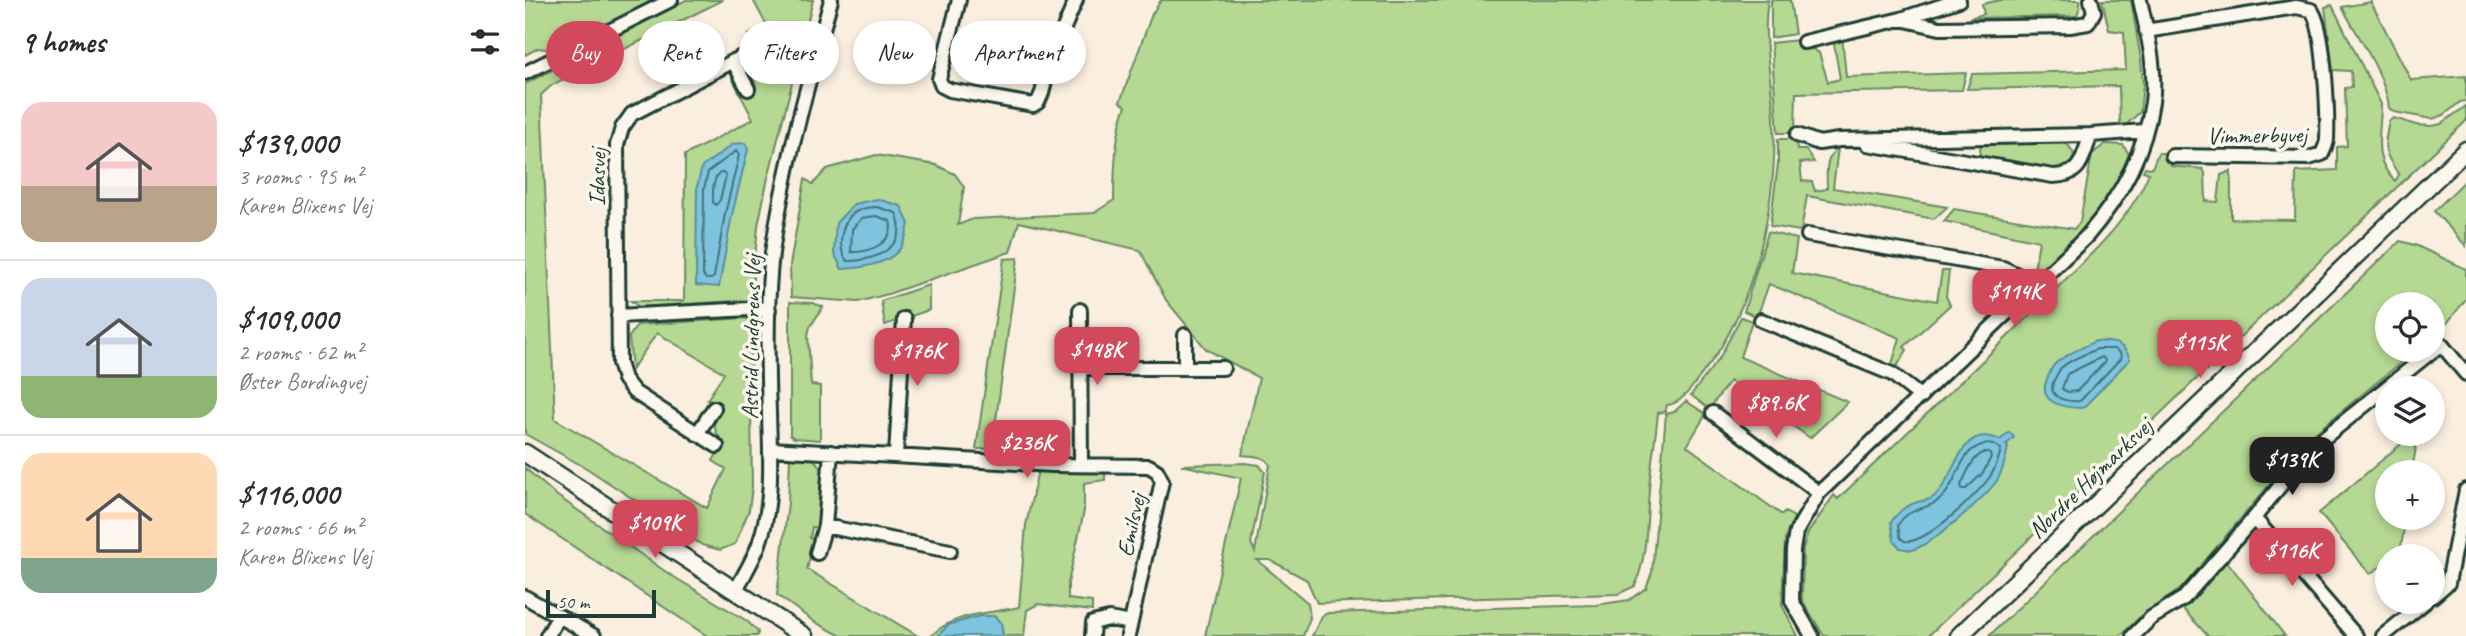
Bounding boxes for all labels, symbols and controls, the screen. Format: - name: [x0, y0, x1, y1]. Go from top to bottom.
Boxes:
- chip: Buy: [546, 21, 624, 84]
- chip: Rent: [638, 21, 725, 84]
- chip: Filters: [739, 21, 839, 84]
- chip: New: [853, 21, 936, 84]
- chip: Apartment: [950, 21, 1086, 84]
- text: 9 homes: [21, 23, 105, 61]
- icon: filters: [466, 23, 504, 61]
- street label: Vimmerbyvej: [2207, 119, 2310, 151]
- text: $139,000: [238, 124, 338, 162]
- icon: home: [77, 130, 161, 214]
- street label: Idasvej: [581, 145, 613, 206]
- text: 3 rooms · 95 m²: [238, 162, 362, 191]
- text: Karen Blixens Vej: [238, 191, 372, 220]
- street label: Astrid Lindgrens Vej: [735, 251, 767, 420]
- pin: $114K: [1966, 270, 2064, 329]
- text: $114K: [1988, 277, 2042, 306]
- map controls: [2375, 292, 2445, 614]
- button: locate: [2375, 292, 2445, 362]
- text: $109,000: [238, 300, 338, 338]
- icon: home: [77, 306, 161, 390]
- pin: $115K: [2151, 320, 2249, 380]
- pin: $176K: [868, 328, 966, 388]
- pin: $148K: [1048, 328, 1146, 387]
- text: $115K: [2174, 328, 2226, 357]
- text: $148K: [1070, 335, 1124, 364]
- text: $176K: [890, 336, 944, 365]
- text: 2 rooms · 62 m²: [238, 338, 362, 367]
- text: Øster Bordingvej: [238, 367, 366, 396]
- button: layers: [2375, 376, 2445, 446]
- pin: $89.6K: [1719, 380, 1833, 440]
- text: $89.6K: [1747, 388, 1805, 417]
- street label: Nordre Højmarksvej: [2022, 409, 2161, 545]
- pin: $236K: [978, 420, 1076, 480]
- text: $236K: [1000, 428, 1054, 457]
- pin: $139K: [2243, 438, 2341, 497]
- text: $139K: [2266, 445, 2318, 474]
- button: +: [2375, 460, 2445, 530]
- text: $116,000: [238, 475, 339, 513]
- icon: home: [77, 481, 161, 565]
- street label: Emilsvej: [1110, 488, 1153, 559]
- pin: $109K: [606, 500, 704, 560]
- text: $109K: [629, 508, 681, 537]
- text: 2 rooms · 66 m²: [238, 513, 362, 542]
- pin: $116K: [2243, 528, 2341, 588]
- text: $116K: [2265, 536, 2319, 565]
- text: Karen Blixens Vej: [238, 542, 372, 571]
- button: −: [2375, 544, 2445, 614]
- scale bar: [546, 587, 656, 619]
- text: 50 m: [557, 590, 589, 614]

